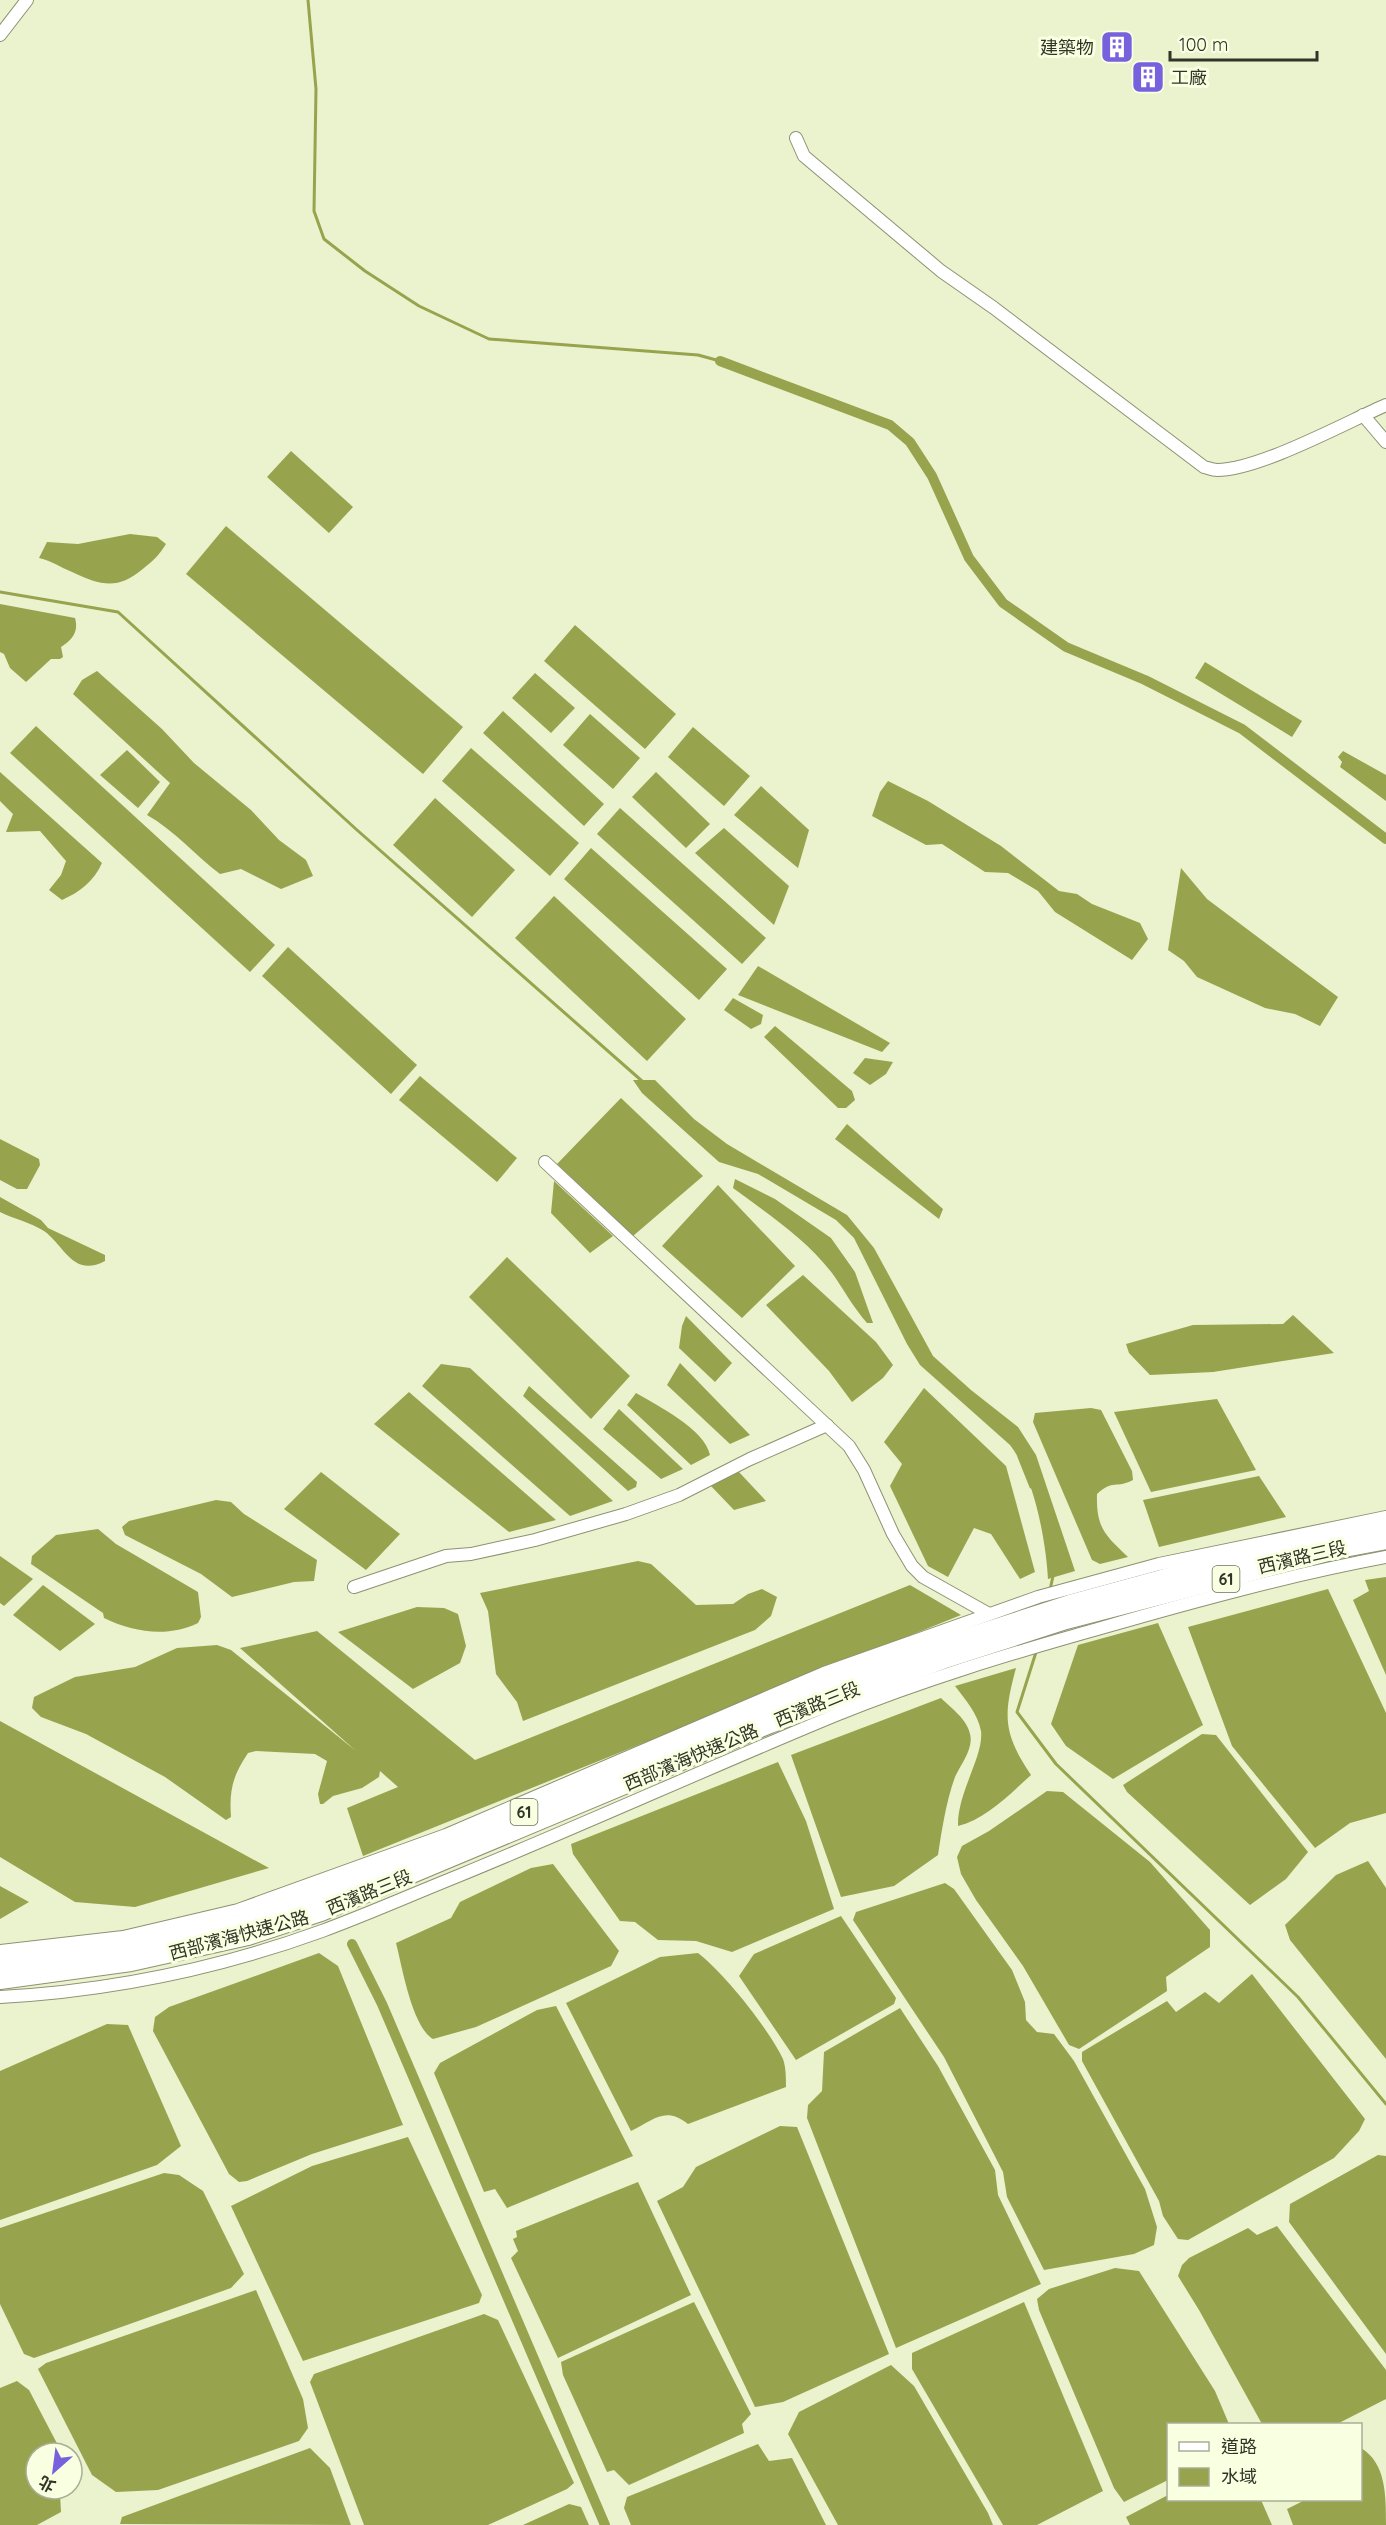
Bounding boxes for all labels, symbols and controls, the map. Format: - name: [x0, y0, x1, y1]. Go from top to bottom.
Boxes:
- scale bar: [1170, 24, 1317, 62]
- building icon: 建築物: [1099, 29, 1135, 65]
- text: 100 m: [1179, 33, 1228, 56]
- place label: 建築物: [1040, 36, 1094, 59]
- building icon: 工廠: [1130, 59, 1166, 95]
- place label: 工廠: [1171, 66, 1207, 89]
- street label: 西濱路三段: [1256, 1536, 1348, 1578]
- road number: 61: [1212, 1566, 1240, 1592]
- street label: 西濱路三段: [771, 1676, 863, 1732]
- street label: 西部濱海快速公路: [620, 1718, 762, 1796]
- road number: 61: [510, 1799, 538, 1825]
- street label: 西濱路三段: [323, 1864, 415, 1920]
- street label: 西部濱海快速公路: [166, 1905, 312, 1965]
- legend: [1167, 2423, 1362, 2501]
- text: 道路: [1221, 2435, 1257, 2458]
- north arrow: [24, 2441, 84, 2501]
- text: 水域: [1221, 2465, 1257, 2488]
- text: 北: [35, 2472, 59, 2497]

